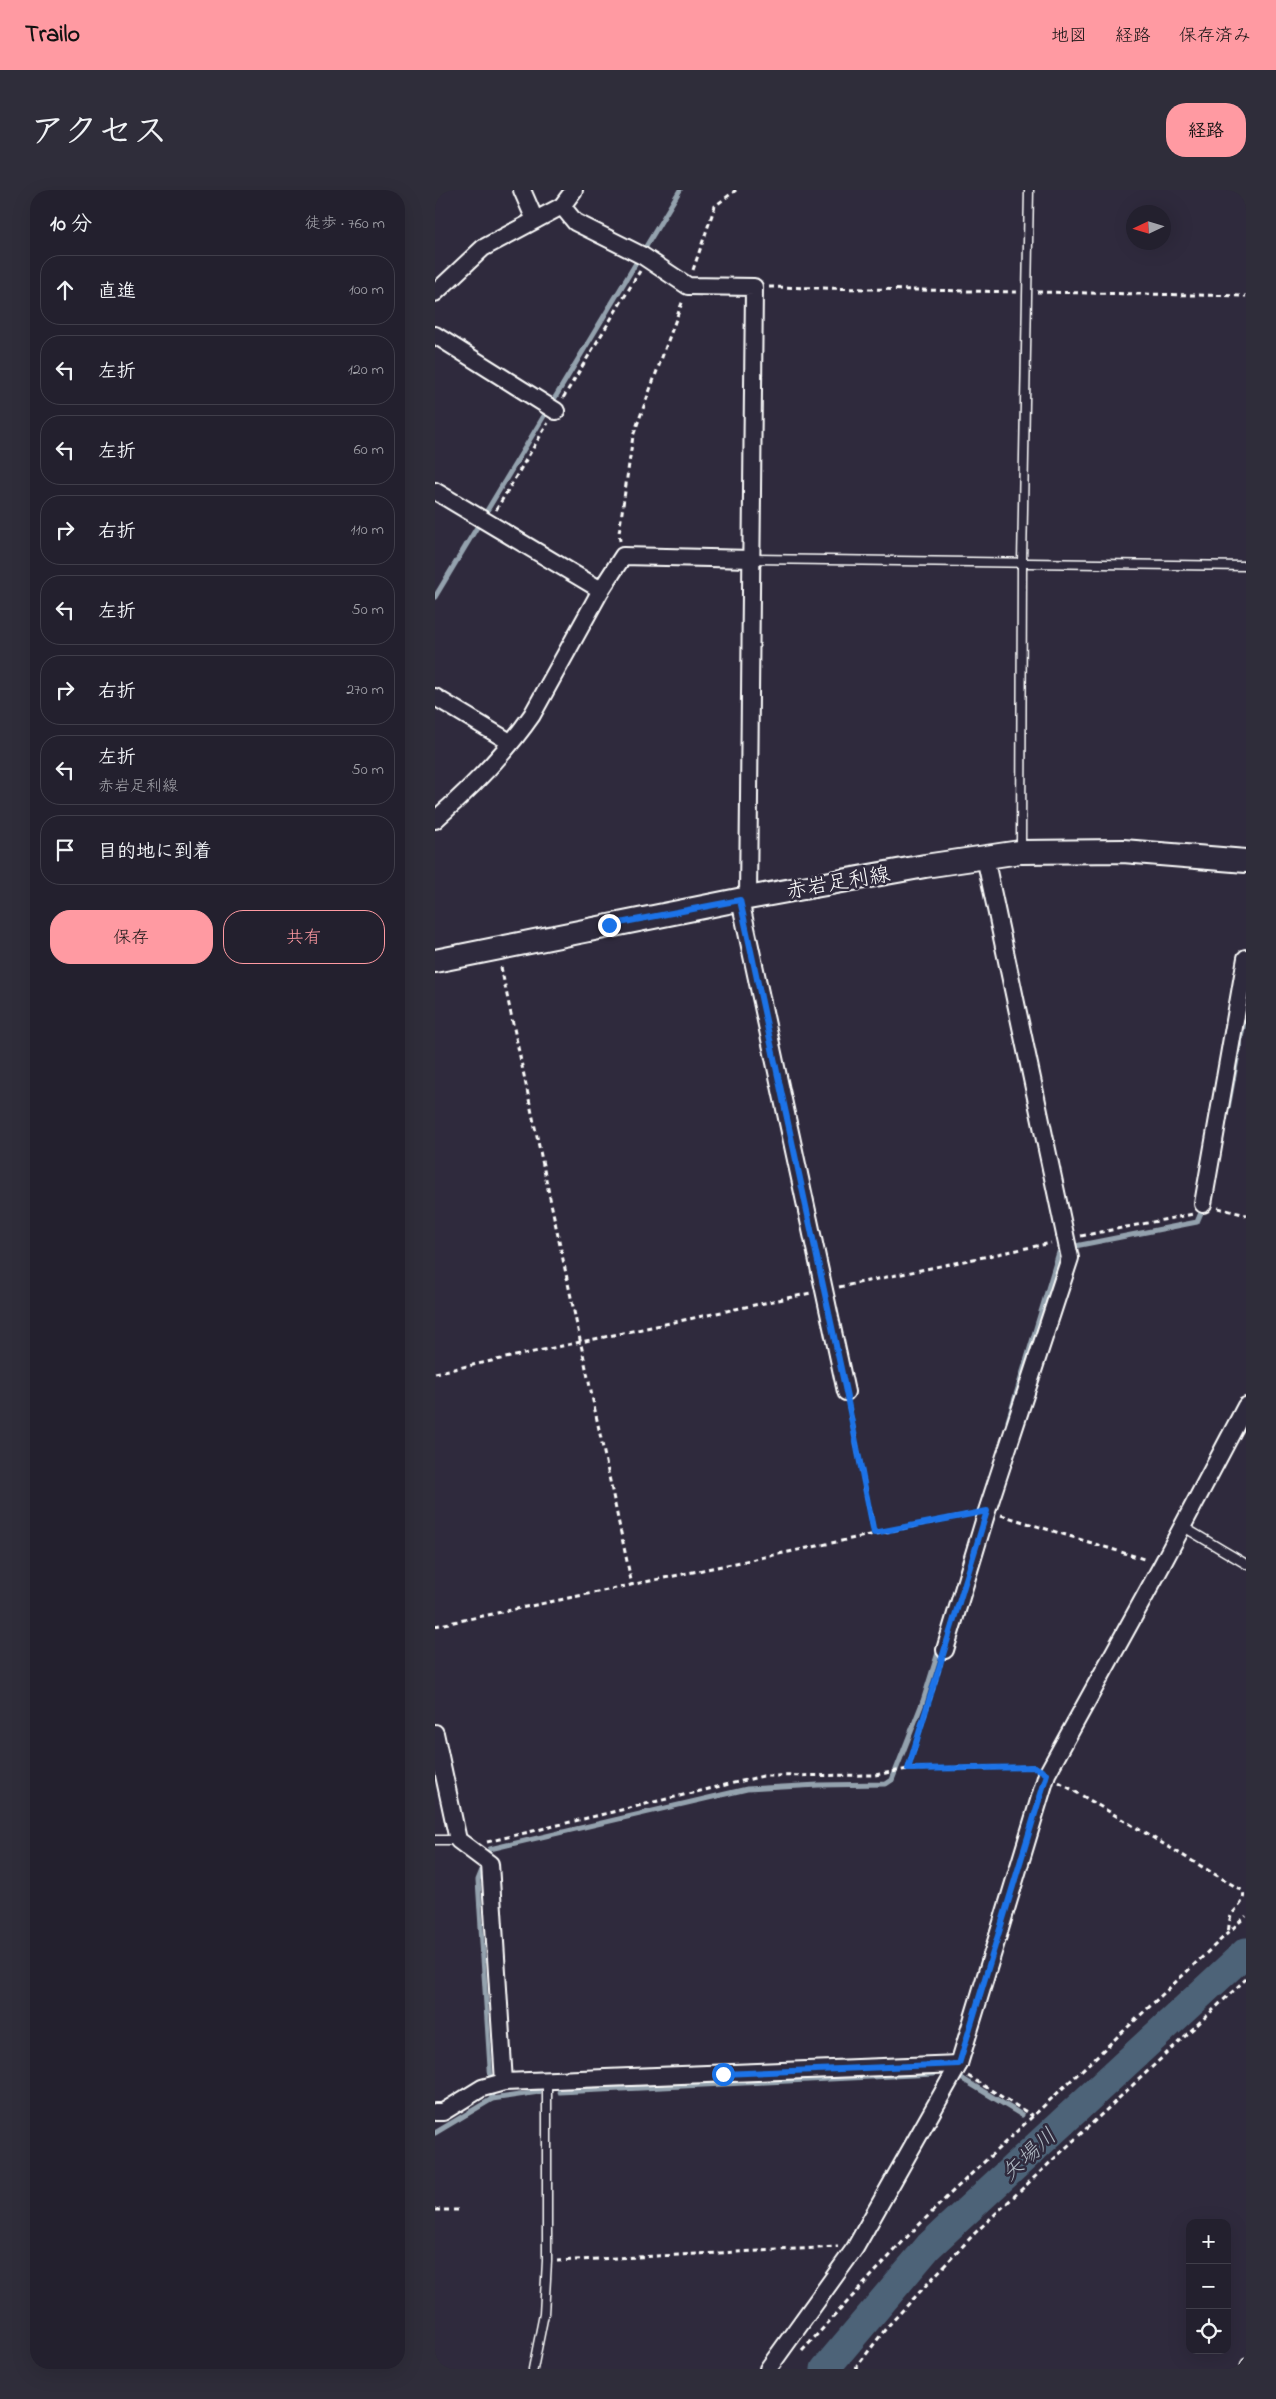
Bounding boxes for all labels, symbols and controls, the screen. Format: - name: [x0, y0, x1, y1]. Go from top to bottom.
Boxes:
- text: Trailo: [25, 18, 80, 53]
- text: 地図: [1051, 24, 1087, 50]
- text: 経路: [1115, 24, 1151, 50]
- text: 保存済み: [1179, 24, 1251, 50]
- button: 経路: [1166, 103, 1246, 157]
- text: アクセス: [30, 108, 168, 159]
- north arrow: [1126, 205, 1171, 250]
- text: 10 分: [50, 210, 92, 240]
- text: 徒歩 · 760 m: [305, 212, 385, 236]
- icon: ahead: [51, 276, 79, 304]
- text: 100 m: [349, 278, 384, 302]
- text: 直進: [98, 279, 136, 306]
- icon: left: [51, 356, 79, 384]
- text: 120 m: [348, 358, 384, 382]
- text: 左折: [98, 359, 136, 386]
- icon: left: [51, 436, 79, 464]
- text: 60 m: [354, 438, 384, 462]
- text: 左折: [98, 439, 136, 466]
- icon: right: [51, 516, 79, 544]
- text: 110 m: [350, 518, 384, 542]
- text: 右折: [98, 519, 136, 546]
- icon: left: [51, 596, 79, 624]
- text: 50 m: [352, 598, 384, 622]
- text: 左折: [98, 599, 136, 626]
- icon: right: [51, 676, 79, 704]
- text: 270 m: [346, 678, 384, 702]
- text: 右折: [98, 679, 136, 706]
- text: 左折: [98, 745, 136, 772]
- icon: left: [51, 756, 79, 784]
- text: 50 m: [352, 758, 384, 782]
- text: 赤岩足利線: [98, 775, 178, 799]
- icon: arrive: [51, 836, 79, 864]
- text: 目的地に到着: [98, 839, 212, 866]
- street label: 赤岩足利線: [784, 860, 893, 908]
- button: 保存: [50, 910, 213, 964]
- button: 共有: [223, 910, 385, 964]
- route end: [598, 914, 621, 937]
- route start: [712, 2063, 735, 2086]
- water label: 矢場川: [995, 2122, 1065, 2190]
- map controls: [1186, 2219, 1231, 2354]
- button: +: [1186, 2219, 1231, 2264]
- button: −: [1186, 2264, 1231, 2309]
- button: locate: [1186, 2309, 1231, 2354]

